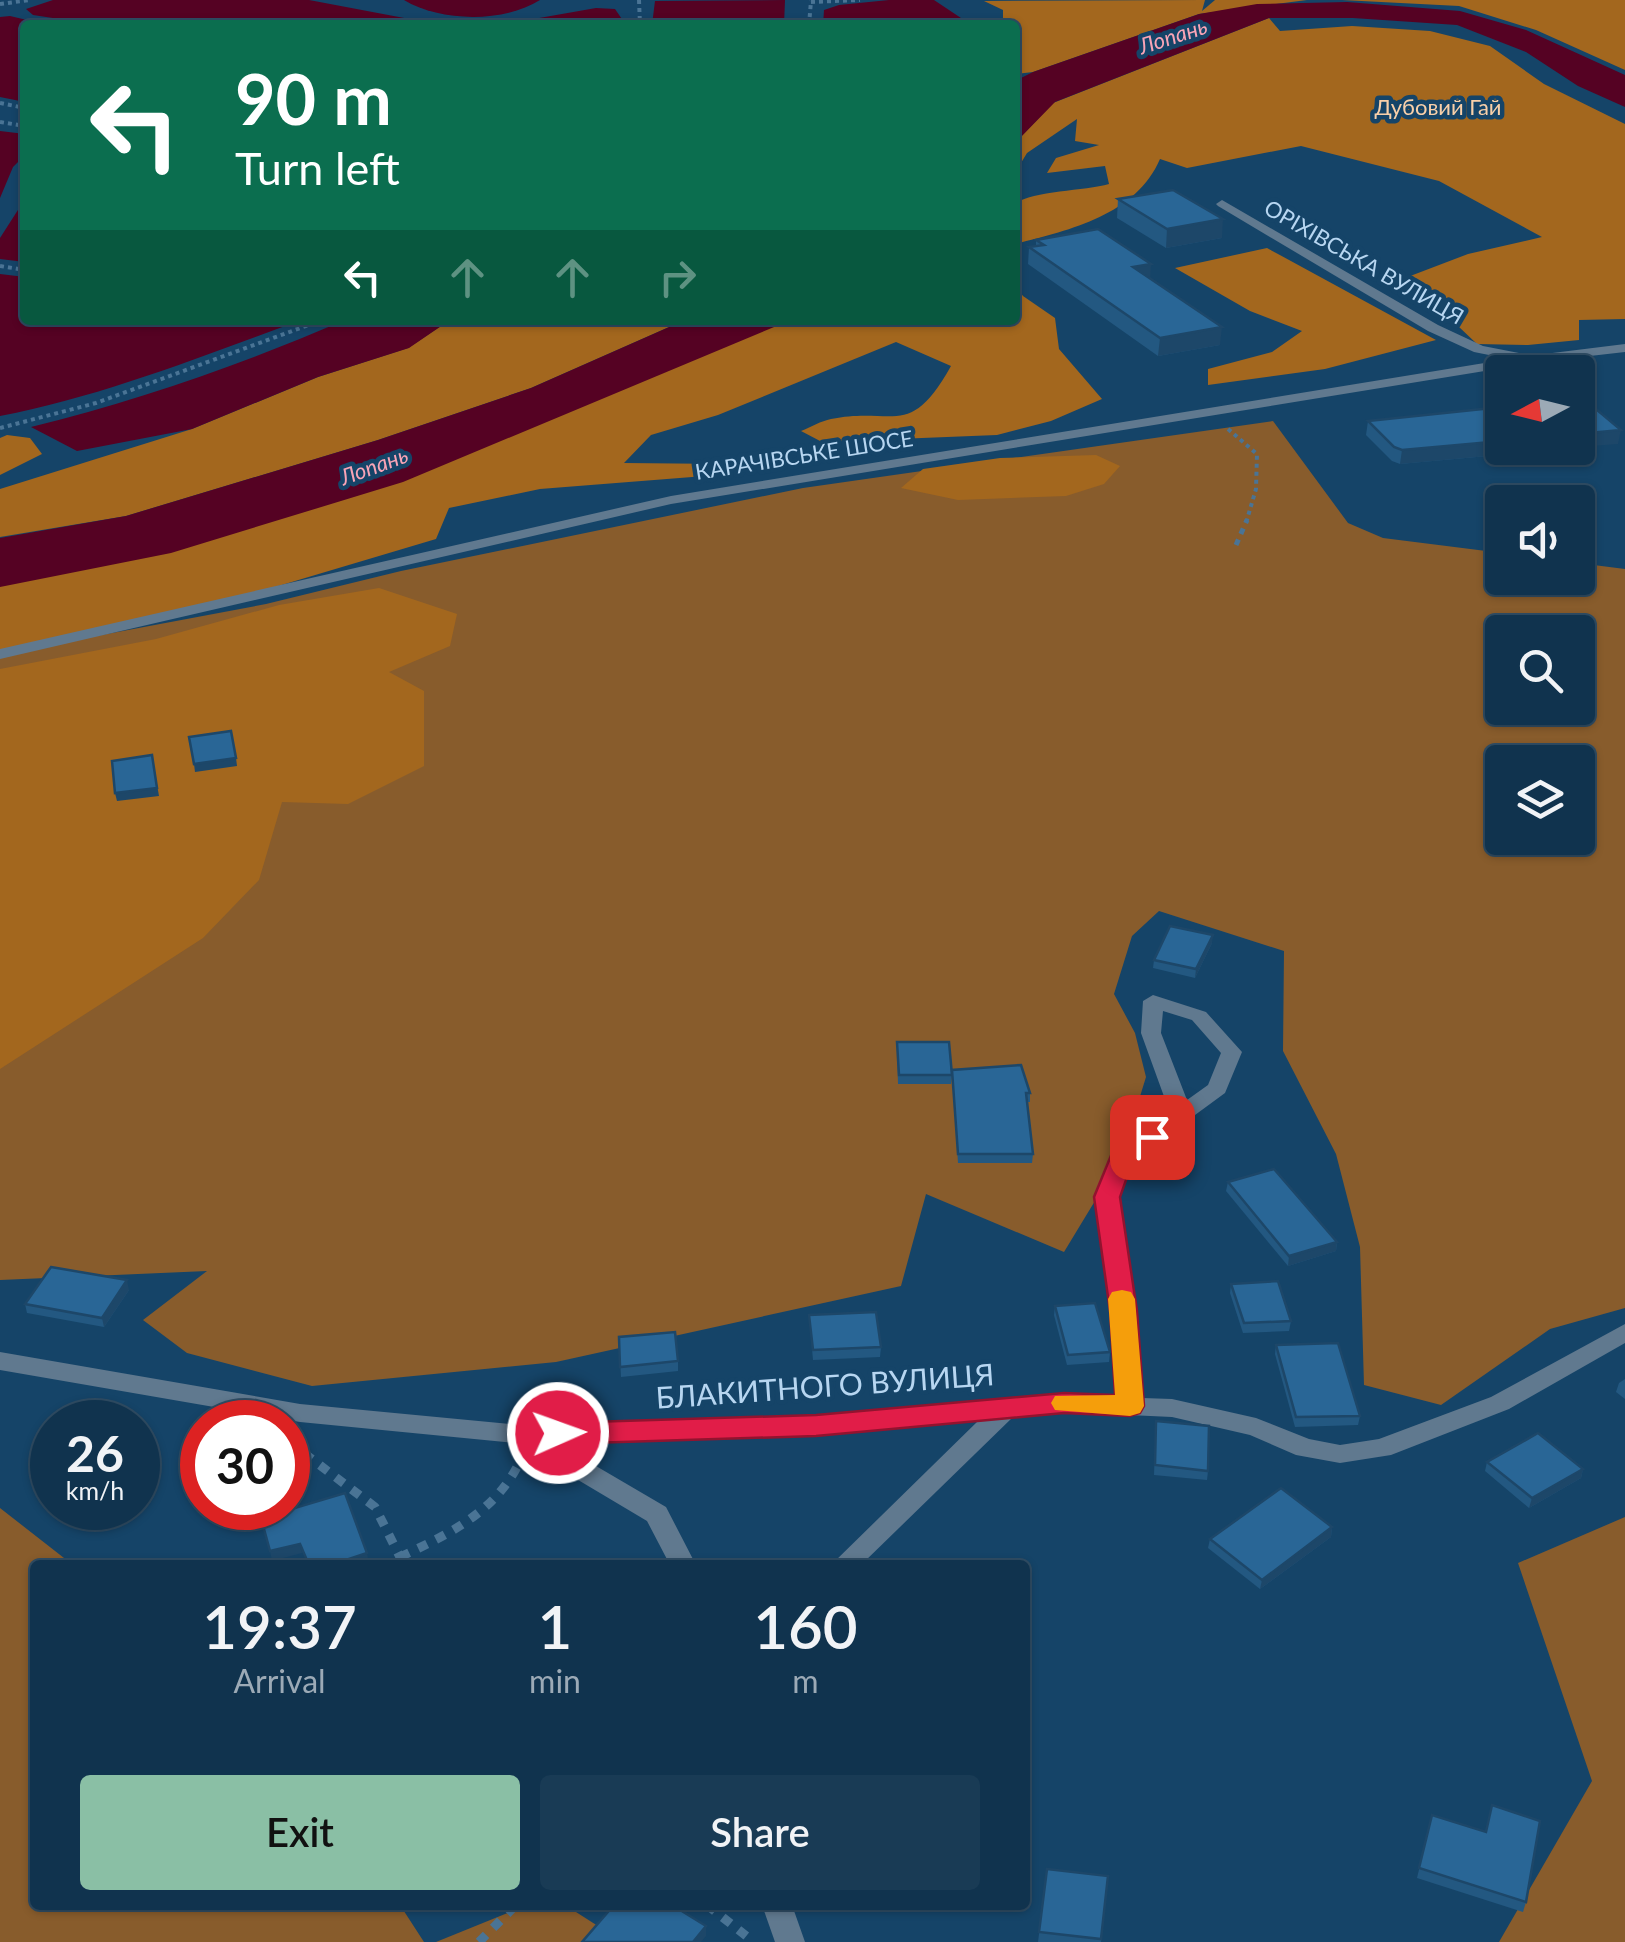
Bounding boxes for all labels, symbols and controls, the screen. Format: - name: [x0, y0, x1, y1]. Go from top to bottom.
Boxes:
- water label: Лопань: [1134, 12, 1211, 60]
- text: 90 m: [235, 56, 392, 140]
- icon: left: [70, 60, 200, 190]
- park label: Дубовий Гай: [1375, 93, 1501, 120]
- text: Turn left: [235, 141, 400, 195]
- street label: ОРІХІВСЬКА ВУЛИЦЯ: [1260, 193, 1469, 330]
- icon: left: [335, 250, 390, 305]
- icon: ahead: [440, 250, 495, 305]
- icon: ahead: [545, 250, 600, 305]
- icon: right: [650, 250, 705, 305]
- north arrow: [1485, 355, 1595, 465]
- map controls: [1485, 355, 1595, 855]
- street label: КАРАЧІВСЬКЕ ШОСЕ: [693, 424, 915, 485]
- water label: Лопань: [335, 441, 412, 491]
- button: sound: [1485, 485, 1595, 595]
- button: search: [1485, 615, 1595, 725]
- button: layers: [1485, 745, 1595, 855]
- pin: [1110, 1095, 1195, 1180]
- icon: arrive: [1125, 1110, 1180, 1165]
- street label: БЛАКИТНОГО ВУЛИЦЯ: [654, 1355, 995, 1415]
- position arrow: [506, 1381, 610, 1485]
- speed limit sign: 30: [180, 1400, 310, 1530]
- text: 26: [66, 1423, 124, 1483]
- text: km/h: [66, 1475, 124, 1505]
- text: 19:37: [202, 1590, 357, 1662]
- text: 1: [538, 1590, 572, 1662]
- text: 160: [753, 1590, 858, 1662]
- text: Arrival: [233, 1661, 326, 1700]
- text: min: [529, 1661, 581, 1700]
- text: m: [792, 1661, 819, 1700]
- button: Exit: [80, 1775, 520, 1890]
- button: Share: [540, 1775, 980, 1890]

